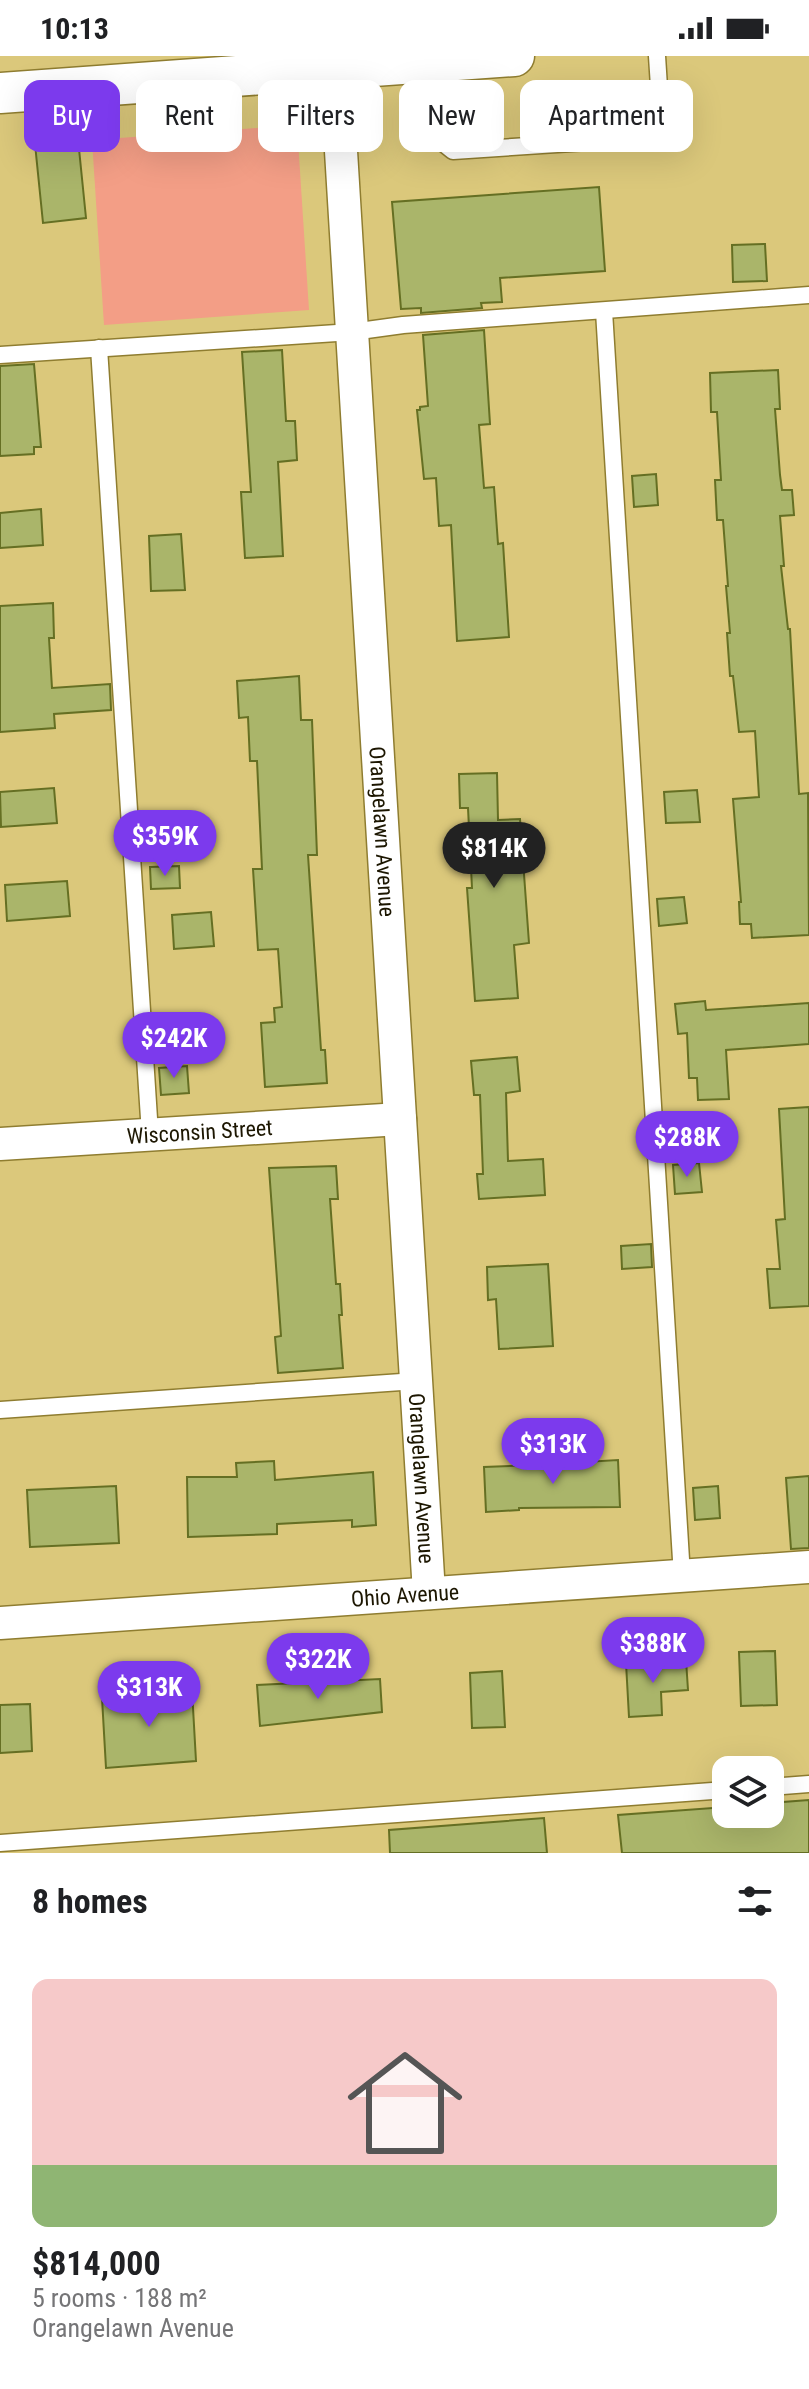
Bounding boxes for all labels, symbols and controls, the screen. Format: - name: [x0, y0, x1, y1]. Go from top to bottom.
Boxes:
- text: 10:13: [40, 11, 109, 46]
- chip: Buy: [24, 80, 120, 152]
- chip: Rent: [136, 80, 242, 152]
- chip: Filters: [258, 80, 383, 152]
- chip: New: [399, 80, 504, 152]
- chip: Apartment: [520, 80, 693, 152]
- street label: Orangelawn Avenue: [364, 746, 400, 918]
- pin: $359K: [109, 810, 221, 878]
- text: $359K: [132, 821, 198, 851]
- pin: $814K: [438, 822, 550, 890]
- text: $814K: [461, 833, 527, 863]
- pin: $242K: [118, 1012, 230, 1080]
- text: $242K: [141, 1023, 207, 1053]
- pin: $288K: [631, 1111, 743, 1179]
- street label: Wisconsin Street: [126, 1115, 273, 1149]
- text: $288K: [654, 1122, 720, 1152]
- street label: Orangelawn Avenue: [404, 1392, 439, 1564]
- pin: $313K: [497, 1418, 609, 1486]
- text: $313K: [520, 1429, 586, 1459]
- street label: Ohio Avenue: [350, 1579, 460, 1612]
- pin: $388K: [597, 1617, 709, 1685]
- text: $388K: [620, 1628, 686, 1658]
- pin: $322K: [262, 1633, 374, 1701]
- text: $322K: [285, 1644, 351, 1674]
- pin: $313K: [93, 1661, 205, 1729]
- text: $313K: [116, 1672, 182, 1702]
- map controls: [712, 1756, 784, 1828]
- button: layers: [712, 1756, 784, 1828]
- icon: filters: [733, 1879, 777, 1923]
- text: 8 homes: [32, 1881, 148, 1921]
- icon: home: [333, 2031, 477, 2175]
- text: $814,000: [32, 2243, 161, 2283]
- text: 5 rooms · 188 m²: [32, 2283, 207, 2313]
- text: Orangelawn Avenue: [32, 2313, 234, 2343]

